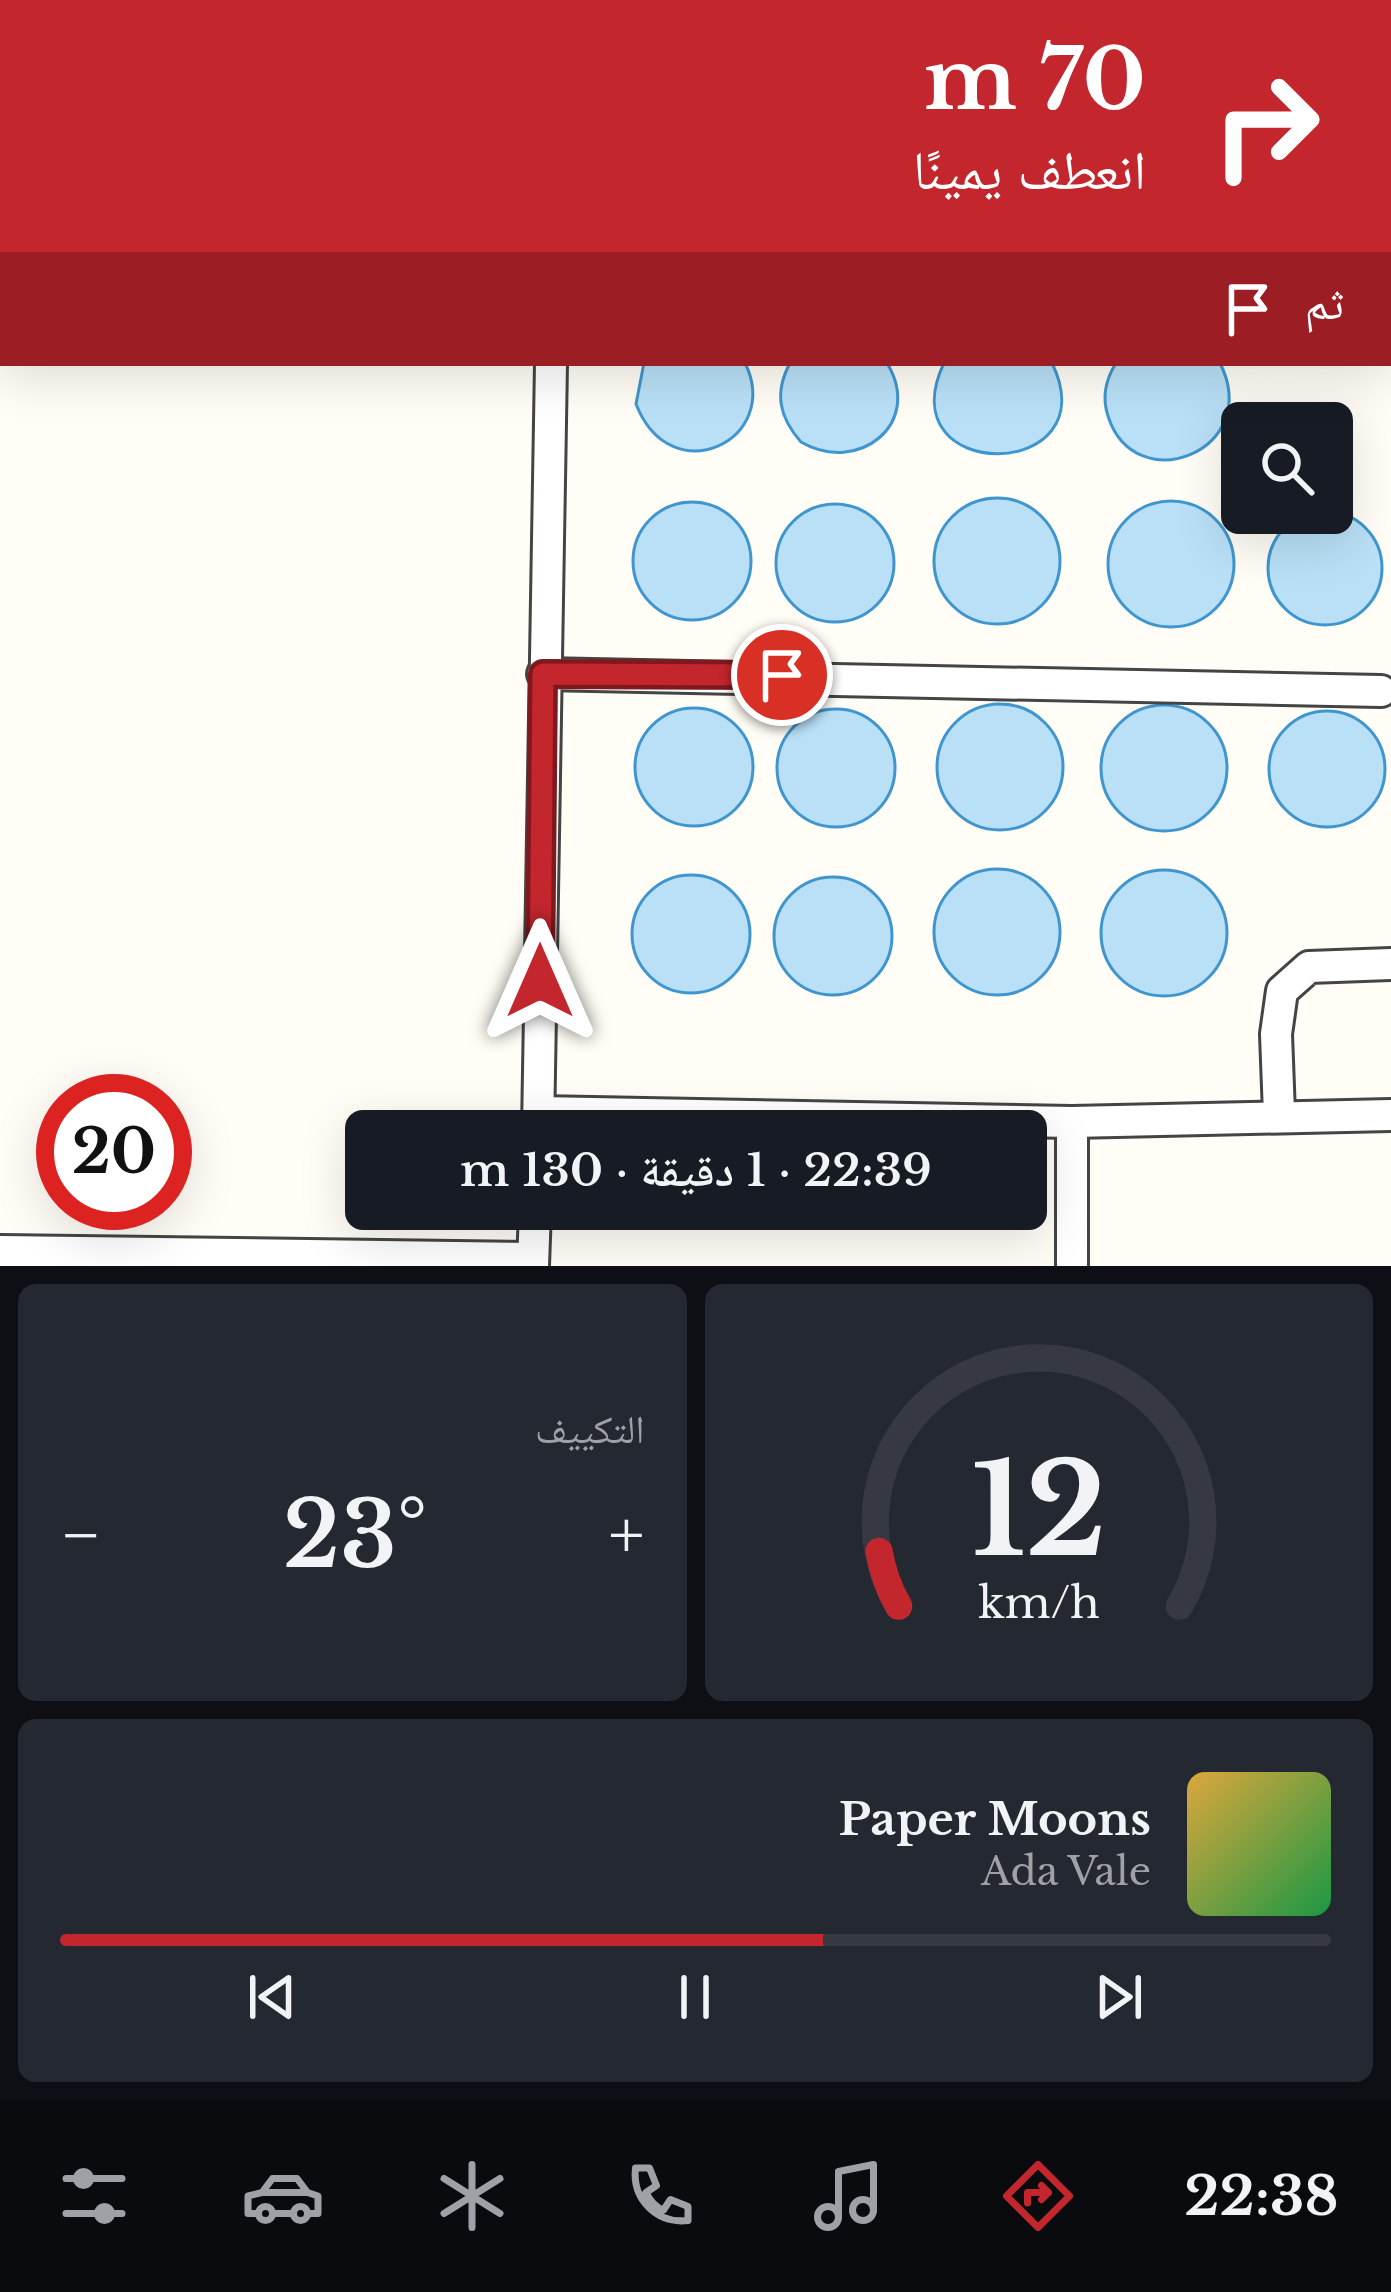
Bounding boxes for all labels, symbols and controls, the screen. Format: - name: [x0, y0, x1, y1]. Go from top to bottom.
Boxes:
- text: 70 m: [924, 28, 1146, 132]
- icon: right: [1188, 48, 1344, 204]
- text: انعطف يمينًا: [913, 137, 1146, 204]
- text: ثم: [1305, 275, 1344, 331]
- icon: arrive: [1215, 276, 1281, 342]
- map controls: [1221, 402, 1353, 534]
- button: search: [1221, 402, 1353, 534]
- pin: [731, 624, 833, 726]
- icon: arrive: [749, 642, 815, 708]
- position arrow: [477, 918, 603, 1044]
- speed limit sign: 20: [36, 1074, 192, 1230]
- text: 22:39 · 1 دقيقة · 130 m: [460, 1142, 932, 1198]
- text: التكييف: [535, 1405, 645, 1454]
- text: 12: [971, 1434, 1107, 1589]
- text: 23°: [283, 1480, 427, 1591]
- text: −: [60, 1494, 102, 1576]
- text: +: [608, 1494, 645, 1576]
- text: km/h: [978, 1575, 1100, 1629]
- text: Paper Moons: [839, 1791, 1151, 1847]
- text: Ada Vale: [981, 1847, 1151, 1896]
- icon: previous: [239, 1964, 305, 2030]
- icon: pause: [662, 1964, 728, 2030]
- icon: next: [1086, 1964, 1152, 2030]
- icon: filters: [52, 2154, 136, 2238]
- icon: car: [241, 2154, 325, 2238]
- icon: climate: [430, 2154, 514, 2238]
- icon: phone: [618, 2154, 702, 2238]
- icon: music: [807, 2154, 891, 2238]
- icon: directions: [996, 2154, 1080, 2238]
- text: 22:38: [1184, 2163, 1339, 2230]

